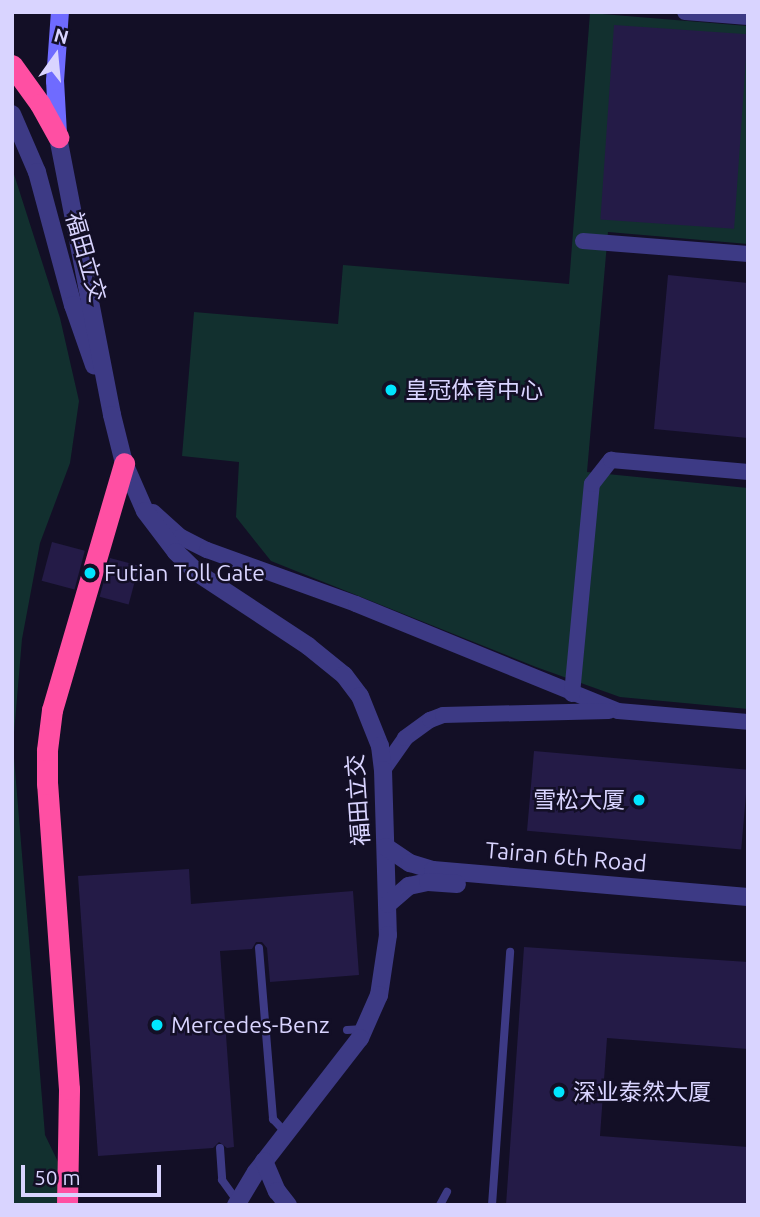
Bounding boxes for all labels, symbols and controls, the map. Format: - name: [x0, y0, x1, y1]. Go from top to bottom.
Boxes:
- north arrow: [21, 21, 91, 91]
- text: N: [52, 23, 71, 48]
- street label: 福田立交: [60, 209, 112, 305]
- place label: 皇冠体育中心: [405, 376, 543, 404]
- marker: 皇冠体育中心: [383, 382, 399, 398]
- place label: Futian Toll Gate: [104, 559, 265, 587]
- marker: Futian Toll Gate: [82, 565, 98, 581]
- street label: 福田立交: [341, 753, 375, 847]
- place label: 雪松大厦: [533, 786, 625, 814]
- marker: 雪松大厦: [631, 792, 647, 808]
- street label: Tairan 6th Road: [484, 836, 648, 878]
- place label: Mercedes-Benz: [171, 1011, 329, 1039]
- marker: Mercedes-Benz: [149, 1017, 165, 1033]
- place label: 深业泰然大厦: [573, 1078, 711, 1106]
- marker: 深业泰然大厦: [551, 1084, 567, 1100]
- scale bar: [24, 1150, 164, 1194]
- text: 50 m: [34, 1165, 81, 1189]

